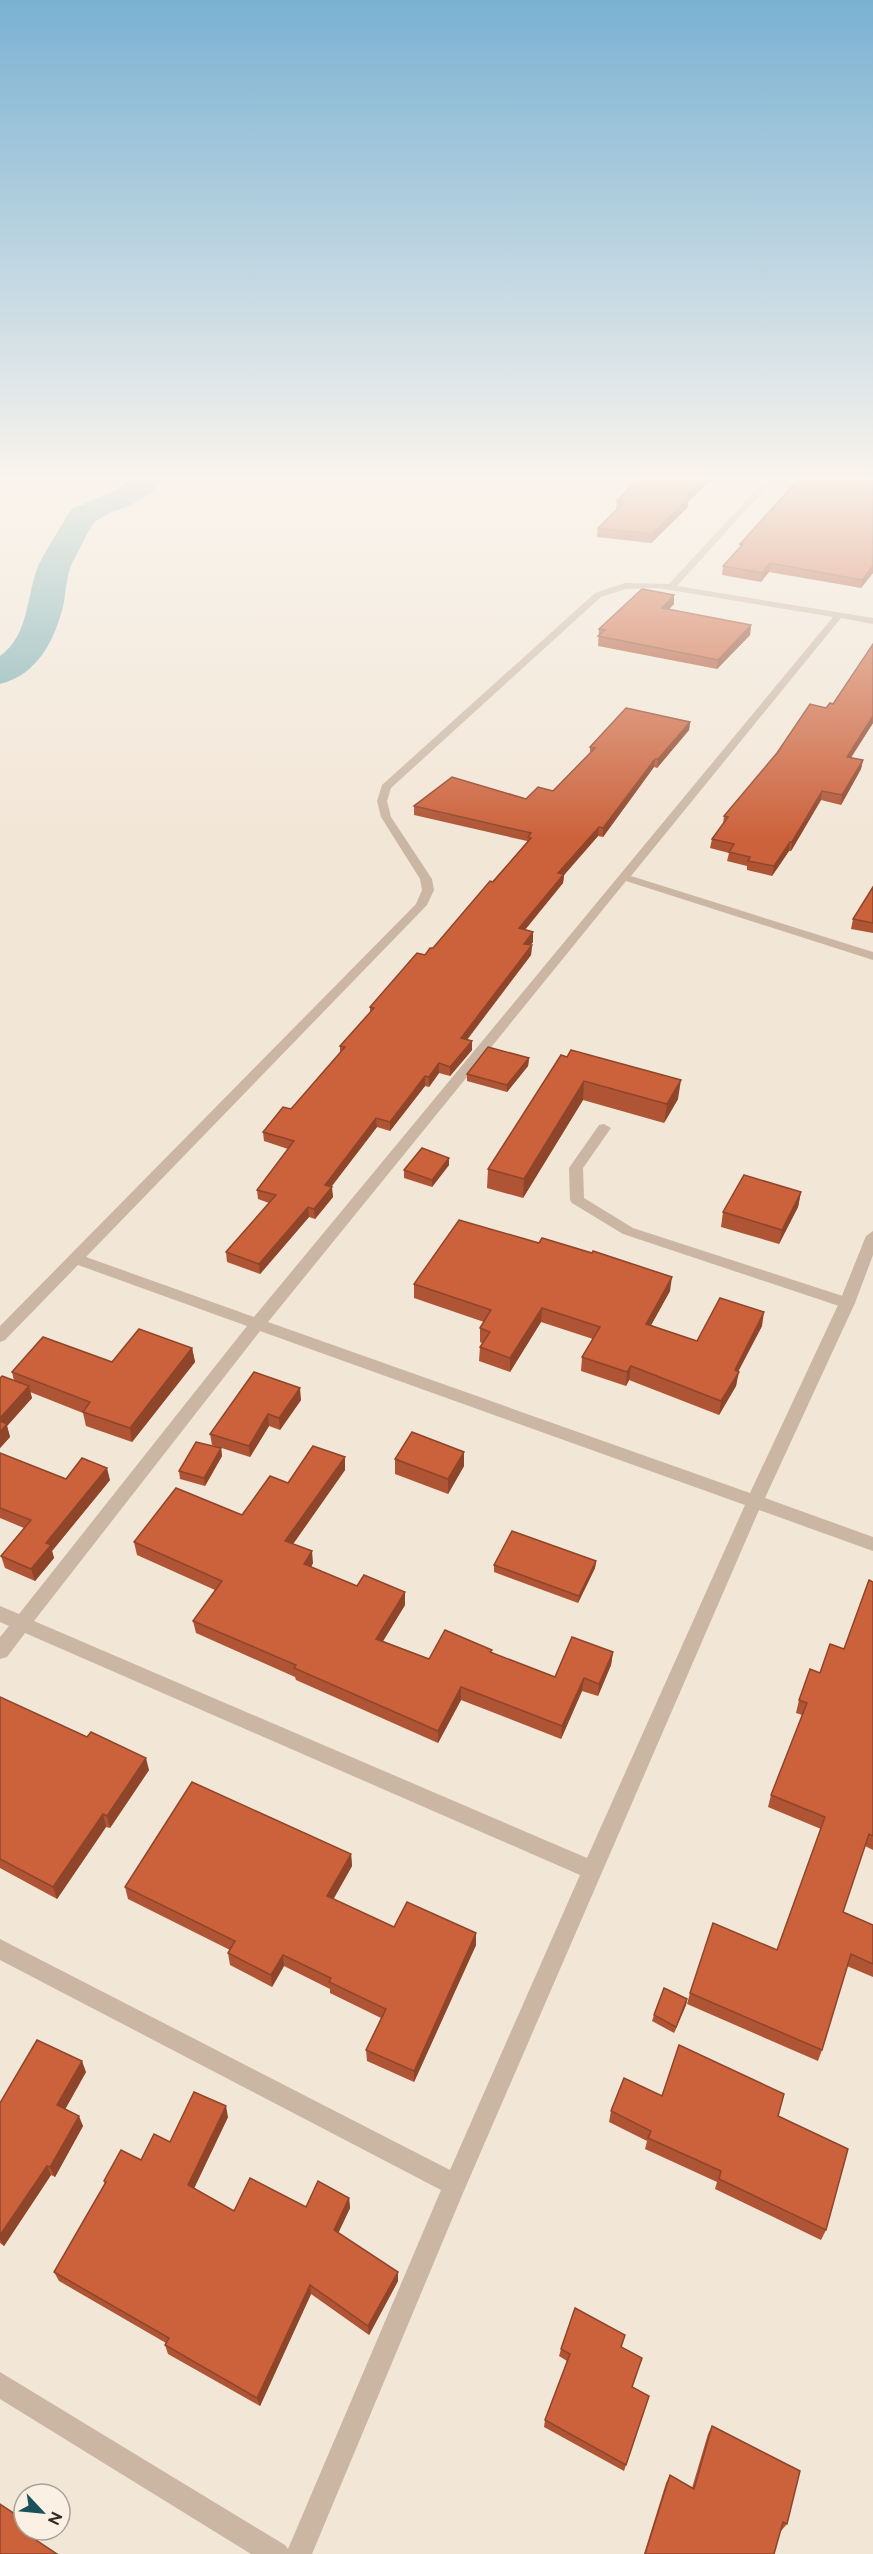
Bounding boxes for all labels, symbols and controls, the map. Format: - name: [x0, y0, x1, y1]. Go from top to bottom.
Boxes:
- north arrow: [12, 2482, 72, 2542]
- text: N: [44, 2509, 66, 2528]

